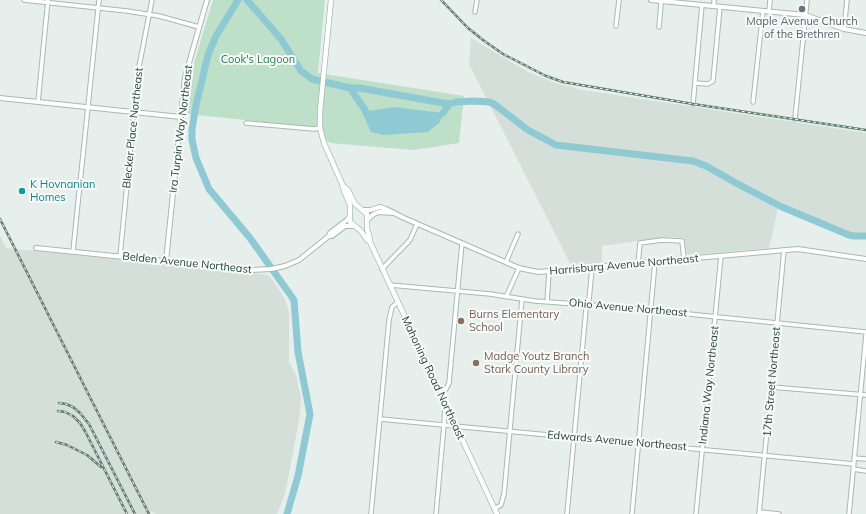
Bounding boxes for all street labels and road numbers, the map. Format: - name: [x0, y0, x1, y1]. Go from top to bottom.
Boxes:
- street label: Ira Turpin Way Northeast: [167, 64, 195, 194]
- street label: Blecker Place Northeast: [120, 67, 146, 189]
- street label: Belden Avenue Northeast: [122, 250, 252, 276]
- street label: Harrisburg Avenue Northeast: [549, 252, 699, 278]
- street label: Ohio Avenue Northeast: [568, 296, 688, 320]
- street label: Mahoning Road Northeast: [399, 314, 467, 442]
- street label: Indiana Way Northeast: [696, 325, 722, 445]
- street label: 17th Street Northeast: [761, 326, 783, 438]
- street label: Edwards Avenue Northeast: [547, 428, 687, 454]

